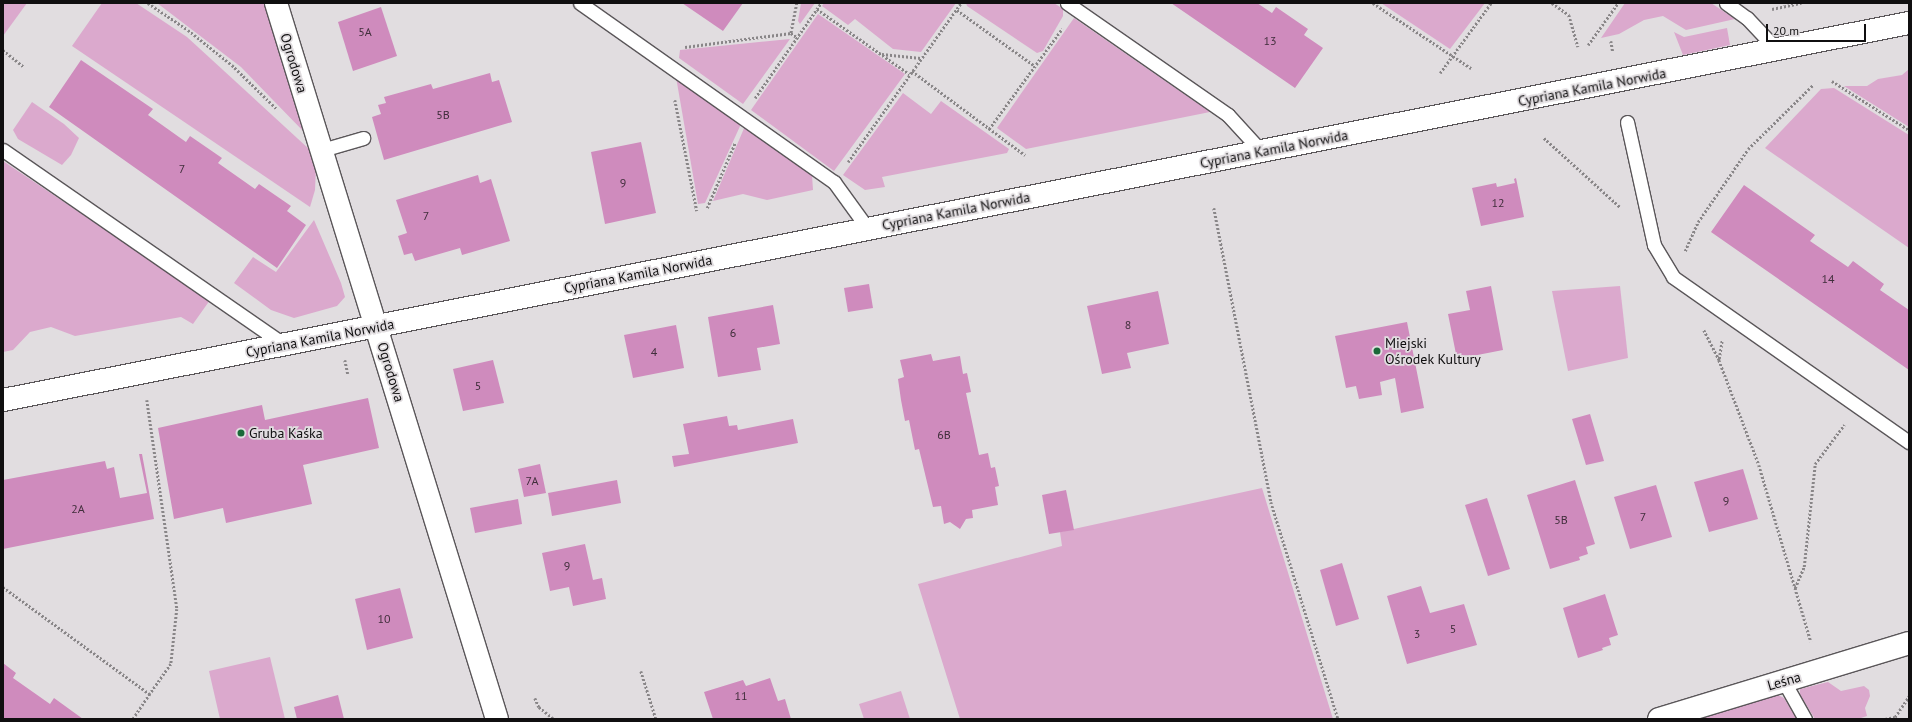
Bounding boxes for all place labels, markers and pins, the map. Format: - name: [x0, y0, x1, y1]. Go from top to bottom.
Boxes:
- place label: Miejski Ośrodek Kultury: [1385, 335, 1481, 368]
- marker: Miejski Ośrodek Kultury: [1372, 346, 1382, 356]
- place label: Gruba Kaśka: [249, 425, 323, 441]
- marker: Gruba Kaśka: [236, 428, 246, 438]

